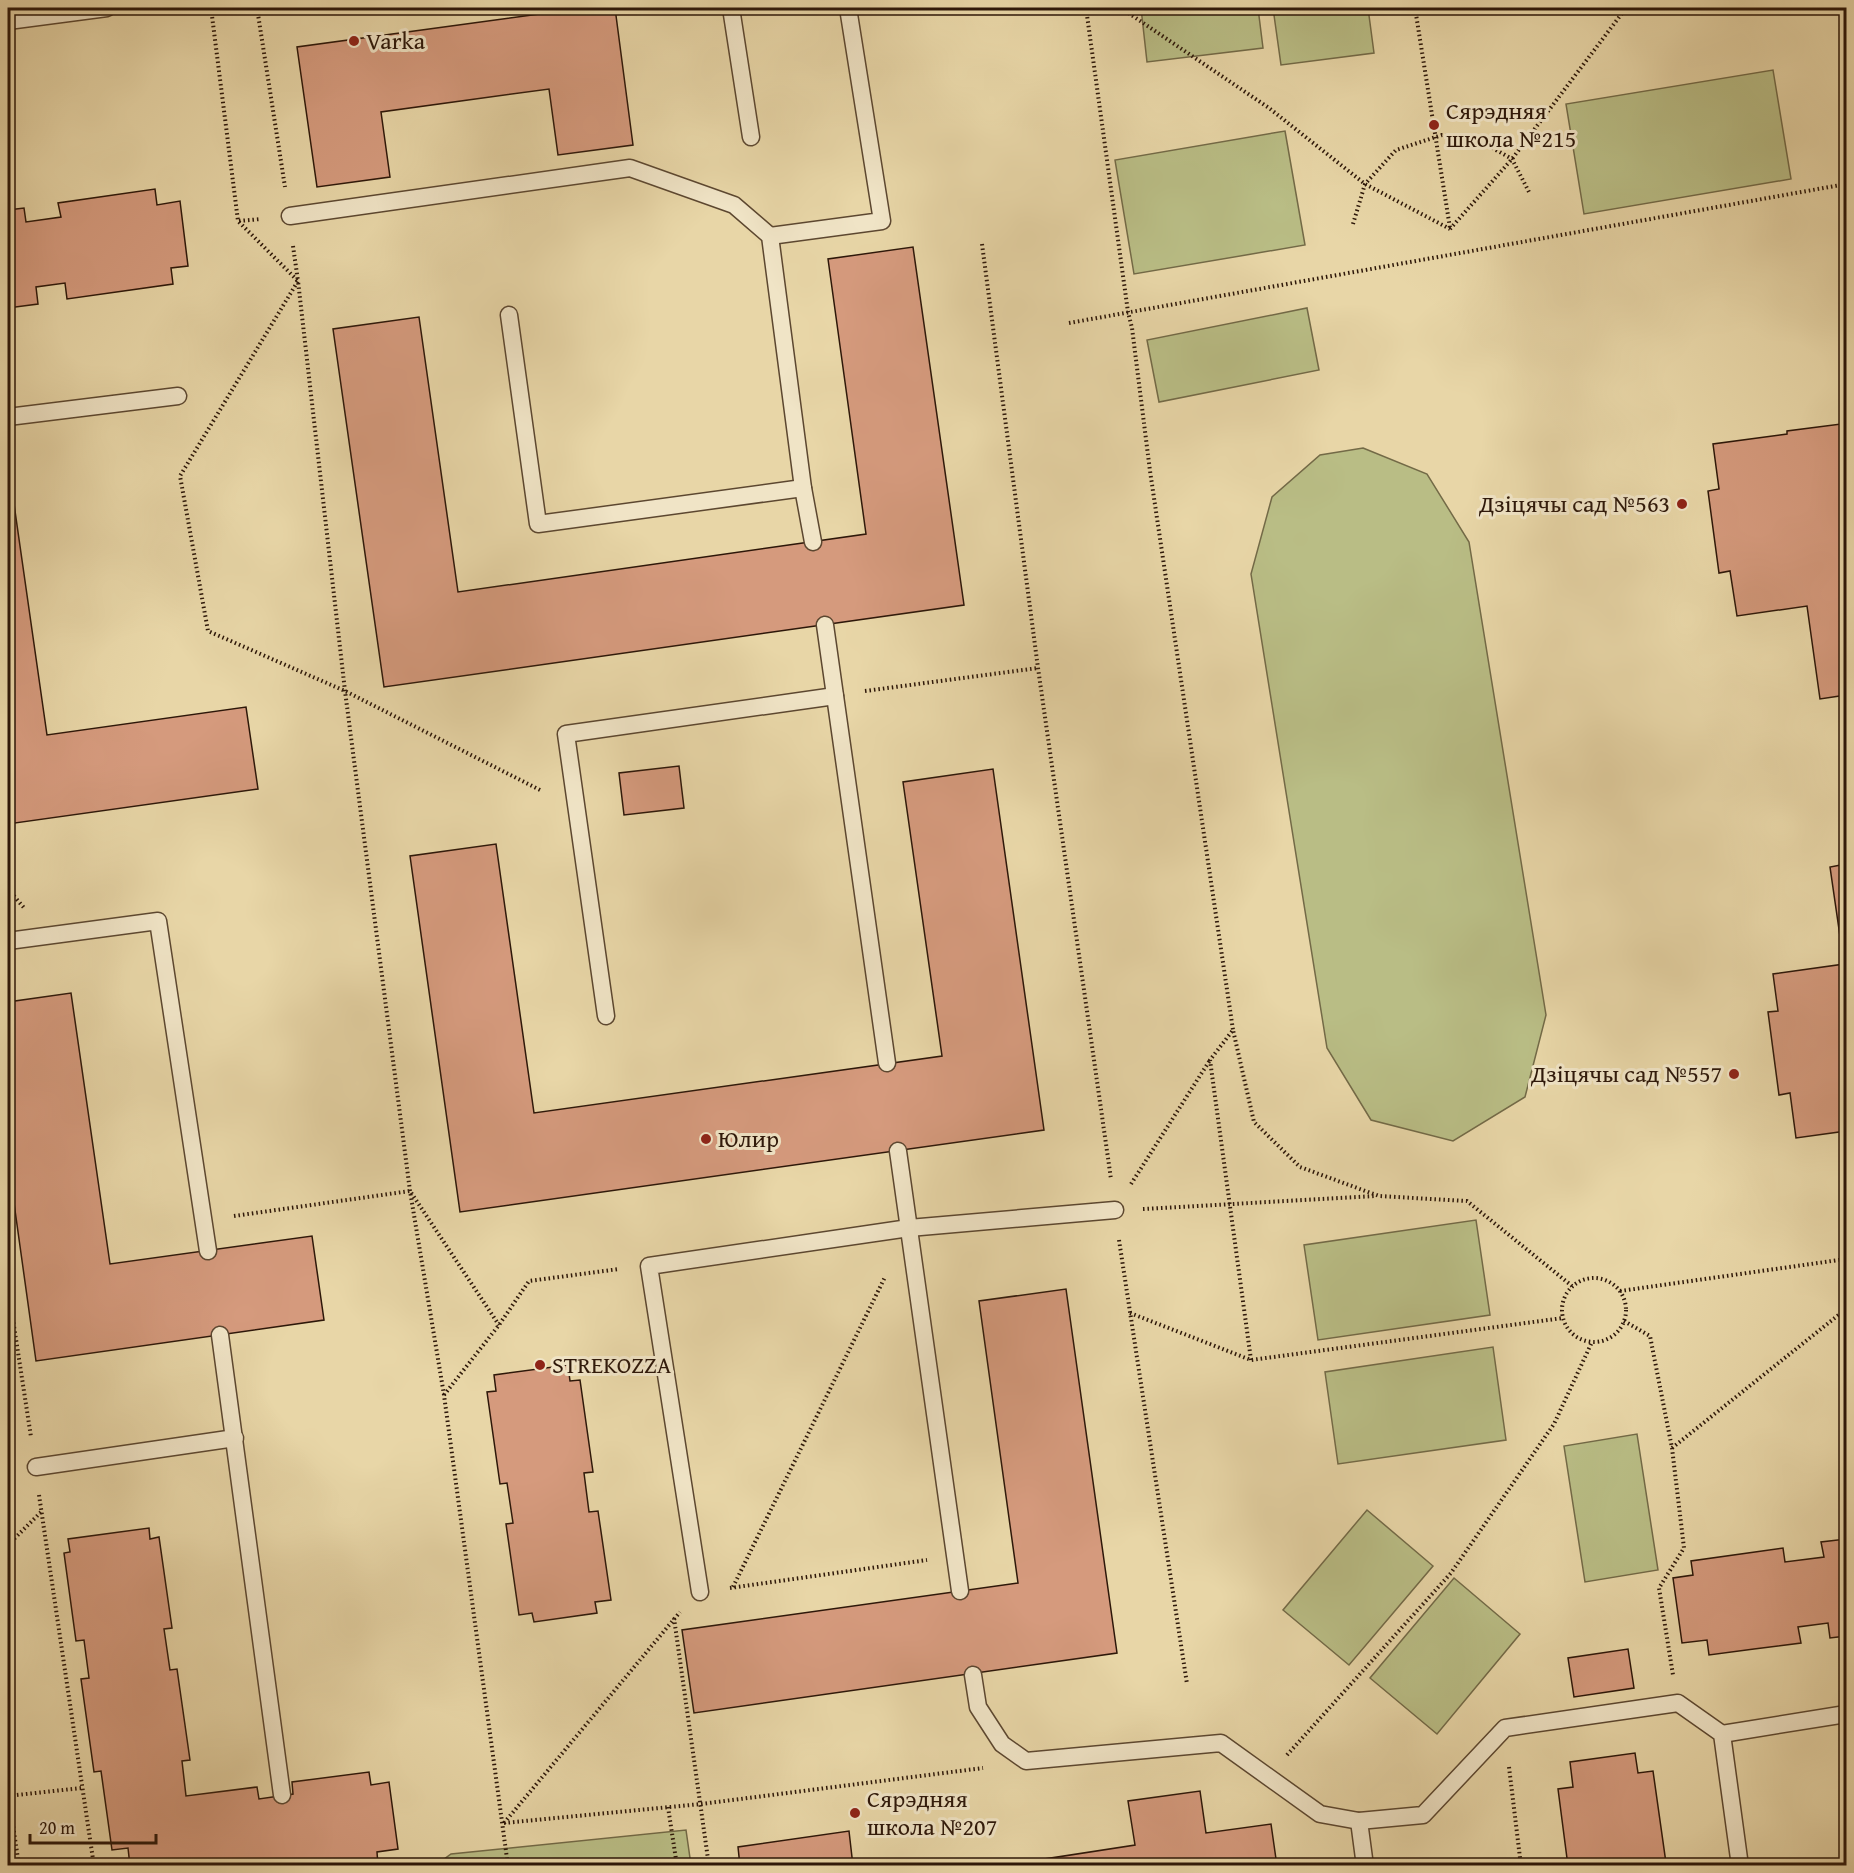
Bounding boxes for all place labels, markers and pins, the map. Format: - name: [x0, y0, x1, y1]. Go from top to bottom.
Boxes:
- place label: Varka: [366, 23, 426, 58]
- marker: Varka: [347, 34, 361, 48]
- place label: Сярэдняя школа №215: [1446, 93, 1576, 156]
- marker: Сярэдняя школа №215: [1427, 118, 1441, 132]
- place label: Дзіцячы сад №563: [1478, 486, 1670, 521]
- marker: Дзіцячы сад №563: [1675, 497, 1689, 511]
- place label: Дзіцячы сад №557: [1530, 1056, 1722, 1091]
- marker: Дзіцячы сад №557: [1727, 1067, 1741, 1081]
- place label: Юлир: [718, 1121, 779, 1156]
- marker: Юлир: [699, 1132, 713, 1146]
- place label: STREKOZZA: [552, 1347, 672, 1382]
- marker: STREKOZZA: [533, 1358, 547, 1372]
- place label: Сярэдняя школа №207: [867, 1781, 997, 1844]
- marker: Сярэдняя школа №207: [848, 1806, 862, 1820]

